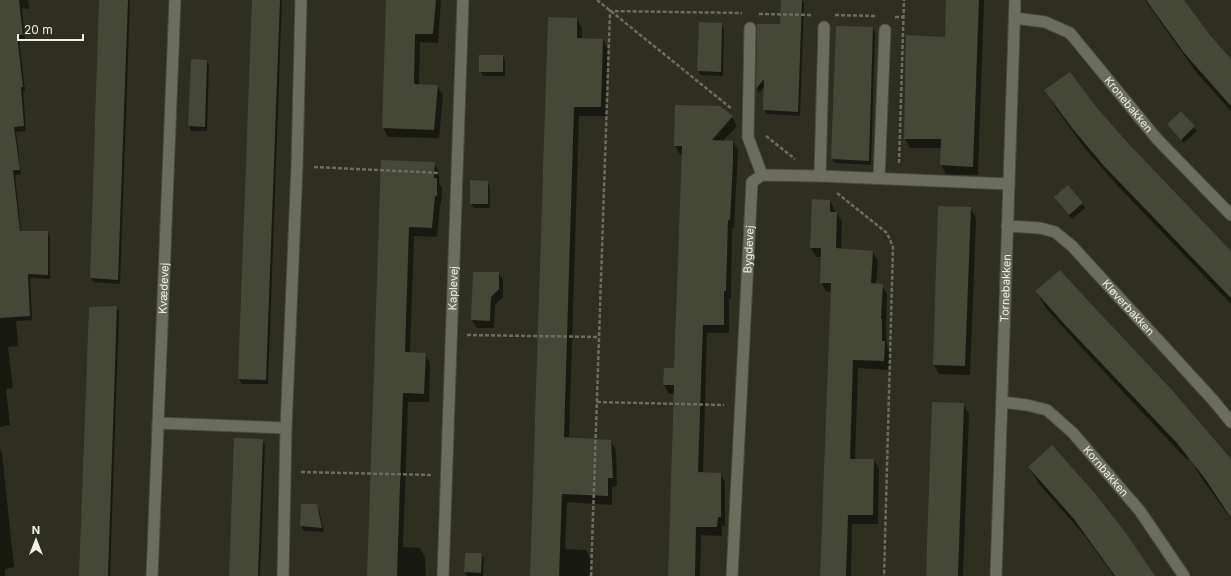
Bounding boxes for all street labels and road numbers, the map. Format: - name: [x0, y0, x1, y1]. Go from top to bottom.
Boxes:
- street label: Kronebakken: [1101, 73, 1156, 135]
- street label: Bygdevej: [740, 225, 757, 274]
- street label: Tornebakken: [997, 254, 1014, 322]
- street label: Kvædevej: [155, 262, 172, 314]
- street label: Kaplevej: [445, 266, 461, 311]
- street label: Kløverbakken: [1099, 277, 1157, 338]
- street label: Kornbakken: [1080, 443, 1131, 499]

